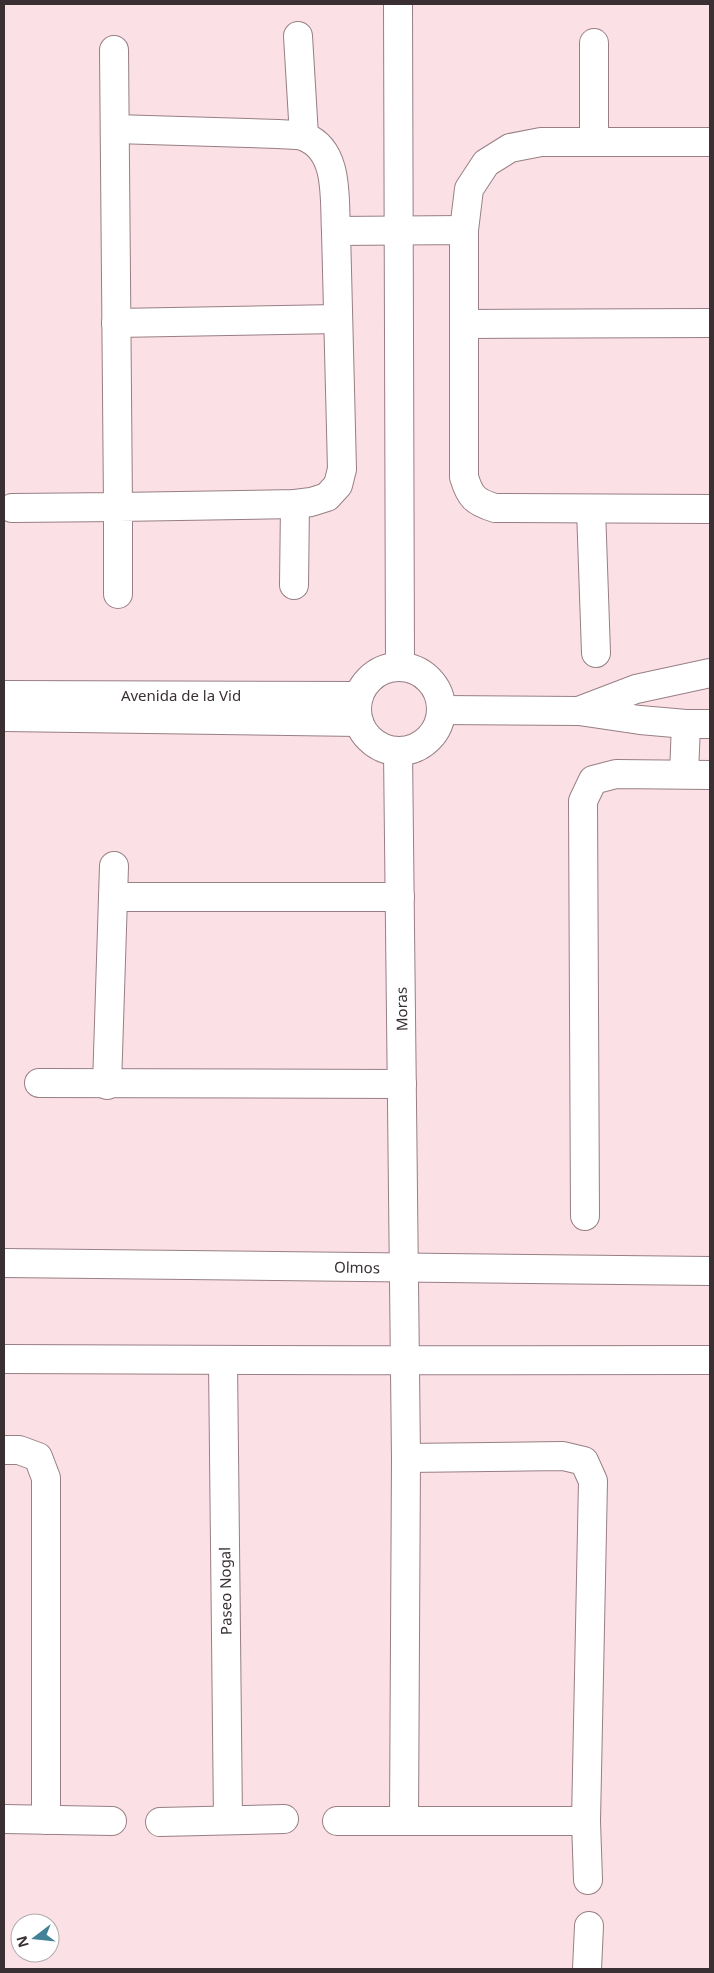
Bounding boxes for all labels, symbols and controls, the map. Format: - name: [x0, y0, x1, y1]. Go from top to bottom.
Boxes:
- street label: Avenida de la Vid: [121, 685, 241, 705]
- street label: Moras: [391, 987, 411, 1031]
- street label: Olmos: [334, 1257, 380, 1277]
- street label: Paseo Nogal: [214, 1547, 236, 1635]
- north arrow: [10, 1913, 60, 1963]
- text: N: [11, 1934, 33, 1950]

